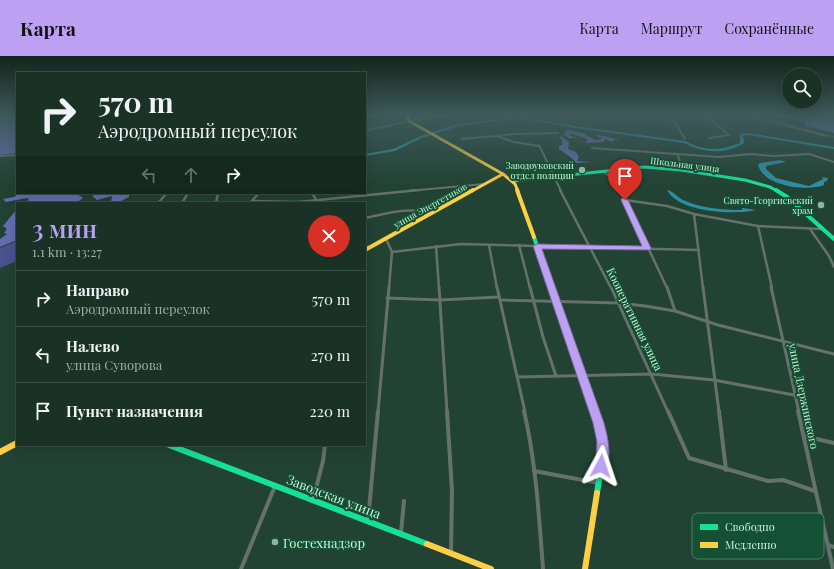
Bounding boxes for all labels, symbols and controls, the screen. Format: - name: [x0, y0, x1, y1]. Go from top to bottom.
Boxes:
- text: Карта: [20, 15, 76, 41]
- text: Карта: [579, 19, 619, 38]
- text: Маршрут: [641, 19, 703, 38]
- text: Сохранённые: [725, 19, 814, 38]
- map controls: [782, 68, 822, 108]
- button: search: [782, 68, 822, 108]
- text: 570 m: [98, 83, 174, 120]
- icon: right: [32, 88, 84, 140]
- text: Аэродромный переулок: [98, 119, 297, 143]
- street label: Школьная улица: [650, 154, 721, 174]
- place label: Заводоуковский отдел полиции: [506, 159, 574, 181]
- pin: [608, 159, 642, 200]
- icon: left: [138, 164, 160, 186]
- icon: ahead: [180, 164, 202, 186]
- icon: right: [222, 164, 244, 186]
- marker: Заводоуковский отдел полиции: [577, 165, 587, 175]
- icon: arrive: [614, 165, 636, 187]
- street label: улица Энергетиков: [390, 180, 469, 231]
- place label: Свято-Георгиевский храм: [724, 194, 814, 216]
- marker: Свято-Георгиевский храм: [816, 200, 826, 210]
- text: 3 мин: [32, 212, 97, 244]
- button: close: [308, 215, 350, 257]
- text: 1.1 km · 13:27: [32, 243, 102, 260]
- street label: Кооперативная улица: [603, 265, 667, 374]
- text: Направо: [66, 280, 129, 300]
- icon: right: [32, 288, 54, 310]
- text: 570 m: [312, 289, 350, 309]
- text: Аэродромный переулок: [66, 300, 210, 317]
- text: Налево: [66, 336, 119, 356]
- street label: улица Дзержинского: [785, 341, 823, 450]
- icon: left: [32, 344, 54, 366]
- text: 270 m: [311, 345, 350, 365]
- text: улица Суворова: [66, 356, 162, 373]
- icon: arrive: [32, 400, 54, 422]
- text: Пункт назначения: [66, 401, 203, 421]
- text: 220 m: [310, 401, 350, 421]
- position arrow: [580, 445, 622, 487]
- street label: Заводская улица: [285, 470, 384, 522]
- legend: [692, 513, 824, 559]
- text: Свободно: [725, 519, 775, 534]
- place label: Гостехнадзор: [283, 534, 365, 551]
- marker: Гостехнадзор: [270, 537, 280, 547]
- text: Медленно: [725, 537, 777, 552]

